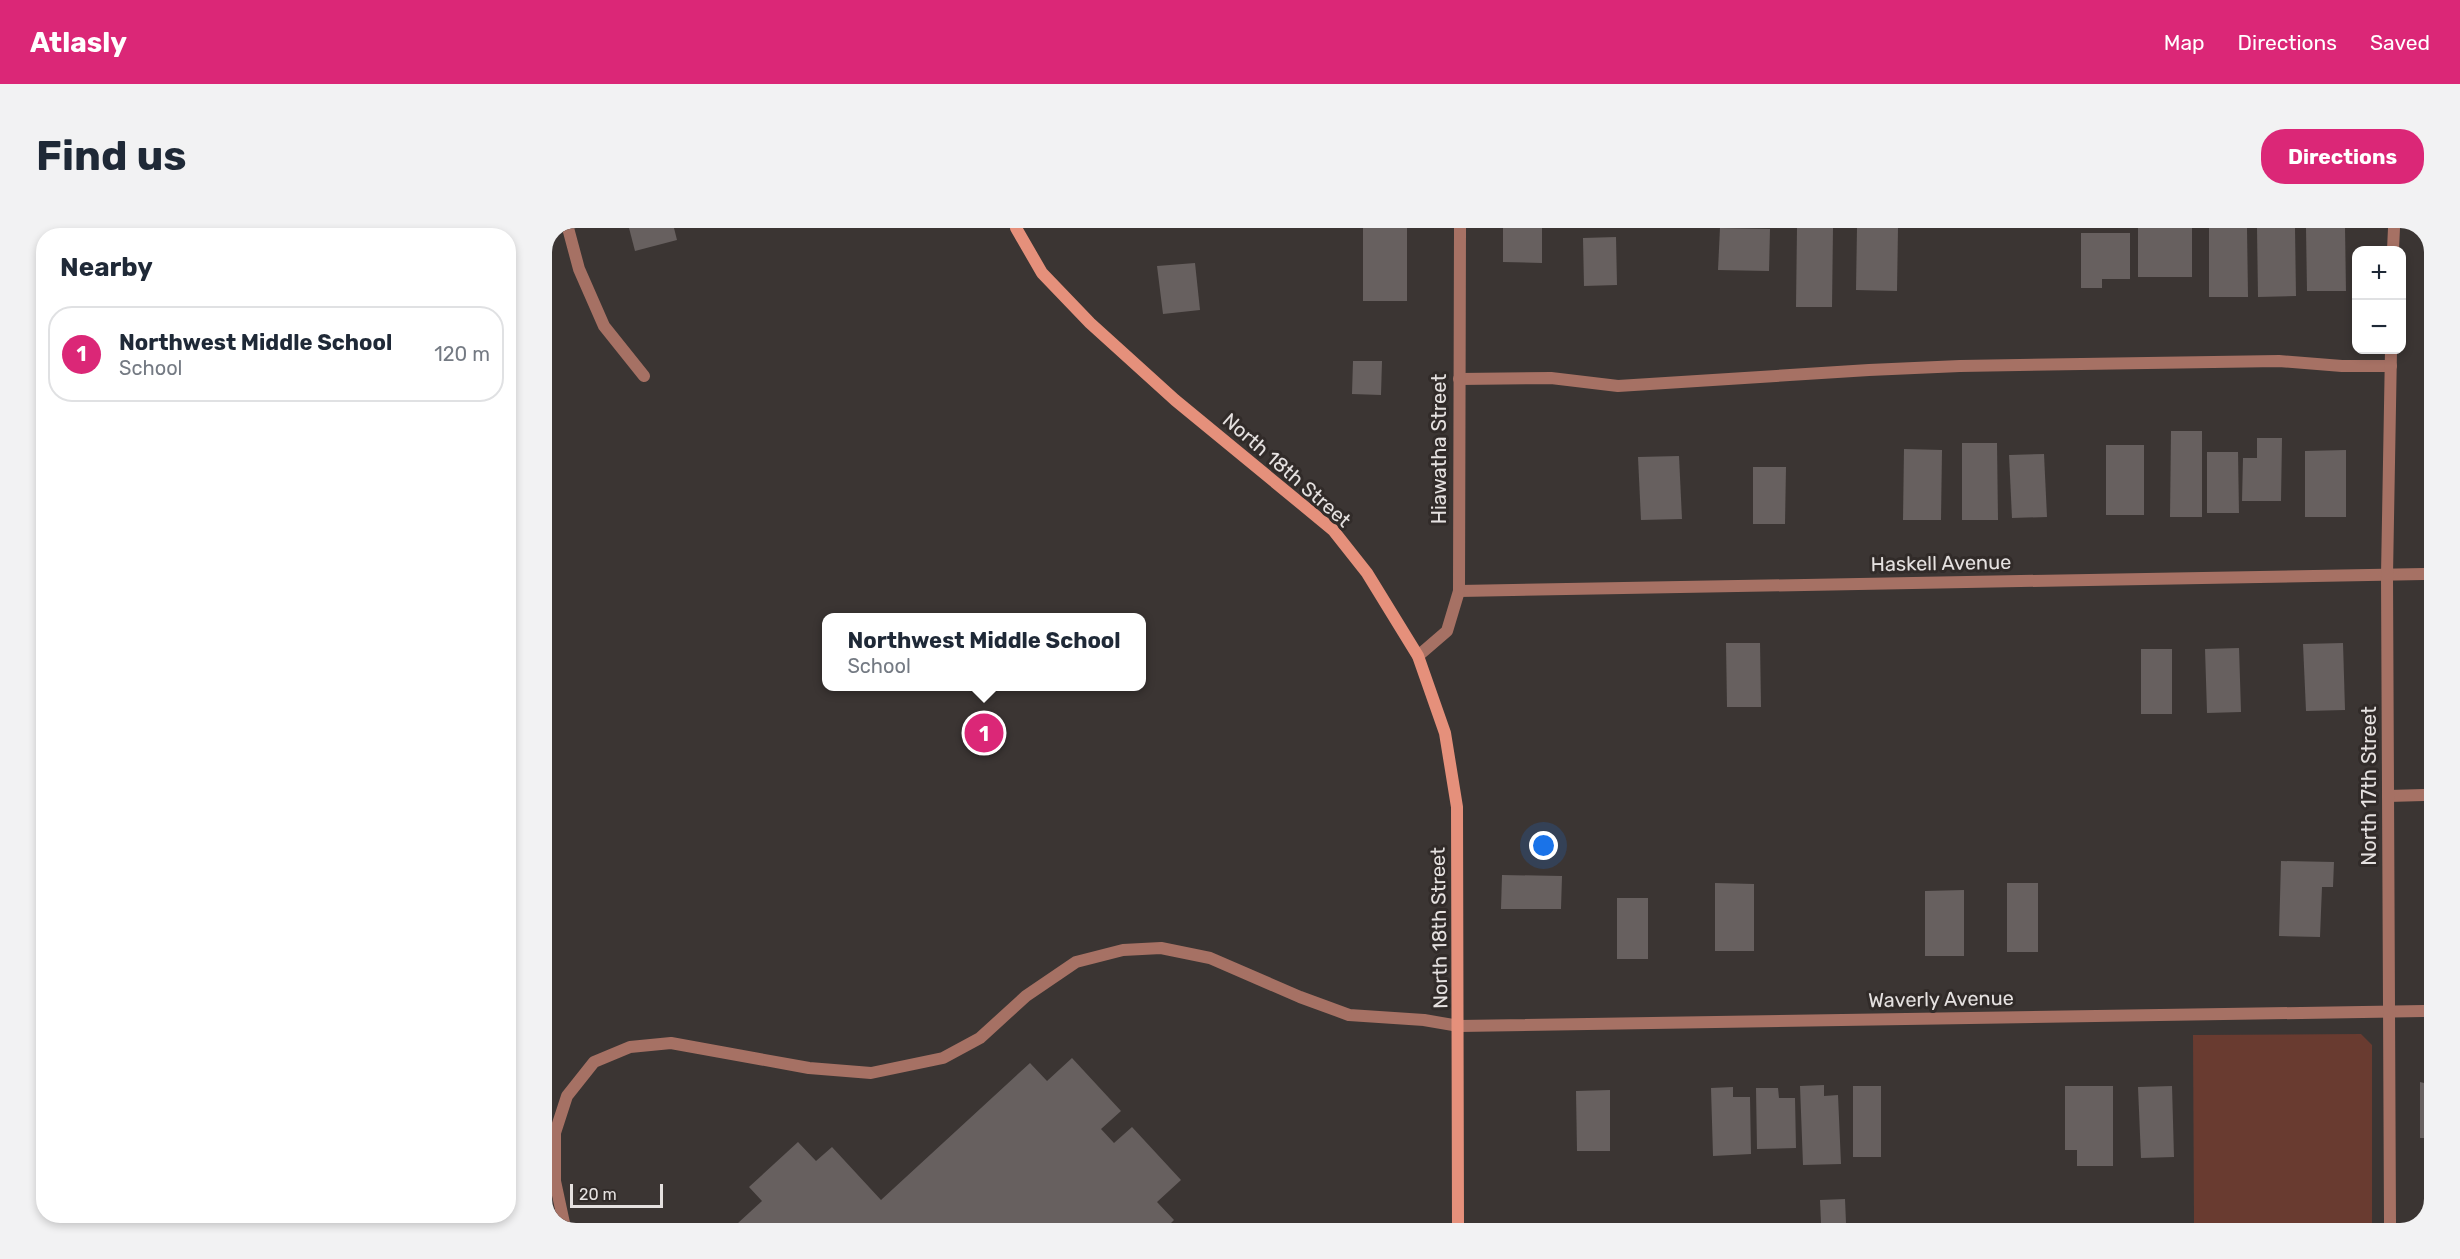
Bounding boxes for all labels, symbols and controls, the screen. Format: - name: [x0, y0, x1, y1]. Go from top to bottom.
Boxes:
- text: Atlasly: [30, 26, 127, 59]
- text: Map: [2164, 30, 2205, 55]
- text: Directions: [2238, 30, 2337, 55]
- text: Saved: [2370, 30, 2430, 55]
- button: Directions: [2261, 129, 2424, 184]
- text: Find us: [36, 131, 187, 181]
- map controls: [2352, 246, 2406, 354]
- button: +: [2352, 246, 2406, 300]
- text: Nearby: [60, 252, 153, 283]
- button: −: [2352, 300, 2406, 354]
- text: Northwest Middle School: [119, 329, 392, 356]
- text: 1: [77, 342, 86, 366]
- text: 120 m: [434, 342, 490, 366]
- text: School: [119, 356, 182, 380]
- street label: Hiawatha Street: [1427, 374, 1451, 524]
- street label: North 18th Street: [1218, 408, 1356, 532]
- street label: Haskell Avenue: [1870, 550, 2012, 576]
- popup: [822, 613, 1146, 691]
- text: Northwest Middle School: [847, 627, 1121, 654]
- text: School: [847, 654, 911, 678]
- street label: North 17th Street: [2357, 706, 2381, 866]
- pin: 1: [964, 710, 1004, 756]
- your location: [1529, 831, 1558, 860]
- street label: North 18th Street: [1426, 847, 1452, 1009]
- street label: Waverly Avenue: [1868, 986, 2014, 1012]
- scale bar: [570, 1181, 663, 1208]
- text: 20 m: [579, 1185, 617, 1204]

